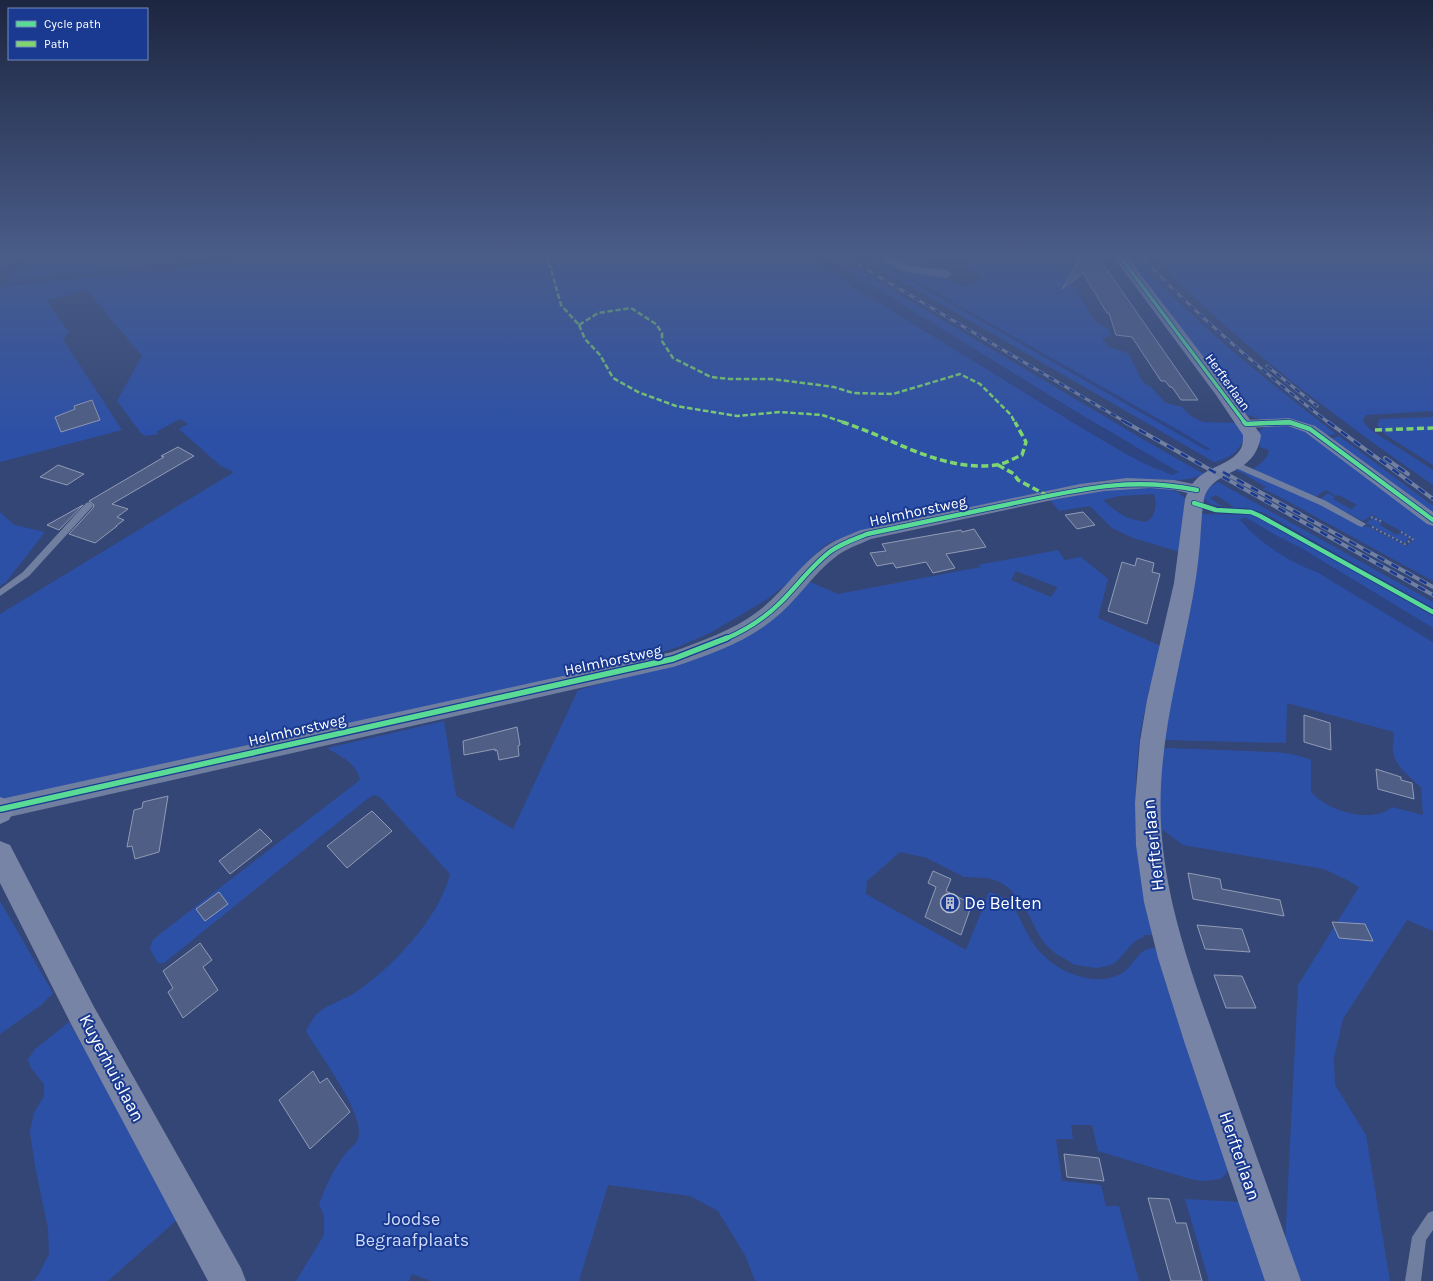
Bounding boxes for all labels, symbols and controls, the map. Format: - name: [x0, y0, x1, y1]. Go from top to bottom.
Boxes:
- legend: [8, 8, 148, 60]
- text: Cycle path: [44, 17, 101, 31]
- text: Path: [44, 37, 69, 51]
- street label: Herfterlaan: [1202, 351, 1254, 413]
- street label: Helmhorstweg: [868, 492, 969, 530]
- street label: Helmhorstweg: [563, 641, 664, 679]
- street label: Helmhorstweg: [247, 710, 348, 750]
- street label: Herfterlaan: [1137, 798, 1169, 892]
- building icon: De Belten: [939, 892, 961, 914]
- place label: De Belten: [964, 892, 1042, 914]
- street label: Kuyerhuislaan: [75, 1011, 149, 1125]
- street label: Herfterlaan: [1215, 1109, 1265, 1203]
- park label: Joodse Begraafplaats: [355, 1208, 469, 1251]

